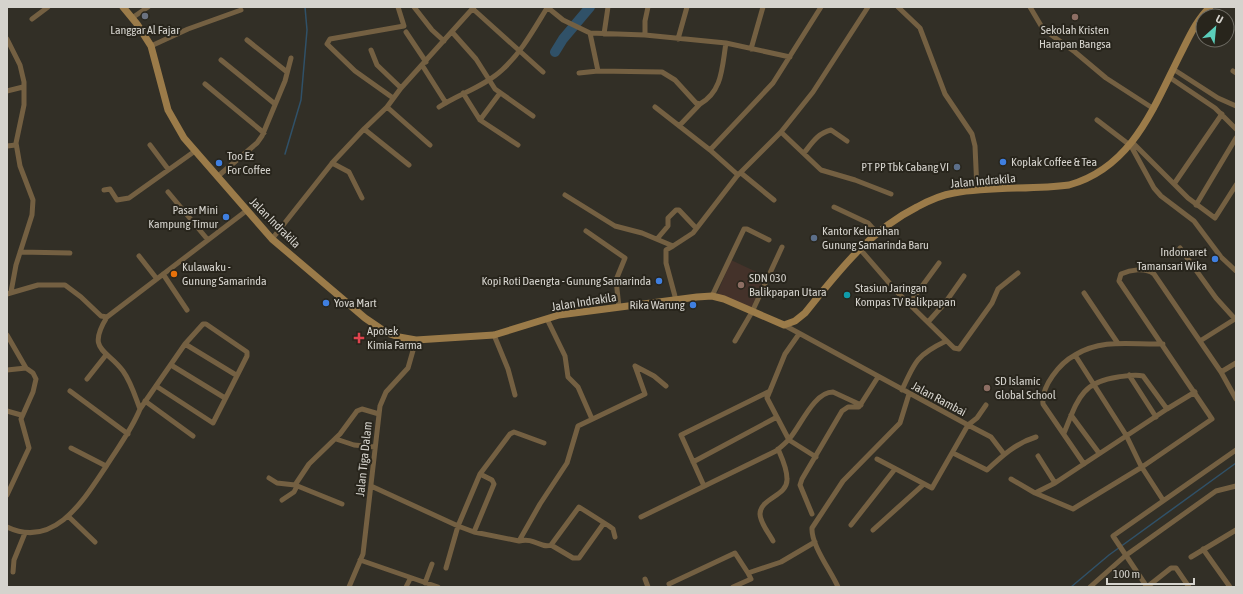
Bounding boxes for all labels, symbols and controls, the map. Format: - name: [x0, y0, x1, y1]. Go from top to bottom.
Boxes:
- north arrow: [1195, 8, 1235, 48]
- marker: Langgar Al Fajar: [140, 11, 150, 21]
- marker: Sekolah Kristen Harapan Bangsa: [1070, 12, 1080, 22]
- text: U: [1214, 12, 1225, 26]
- place label: Langgar Al Fajar: [110, 23, 180, 37]
- place label: Sekolah Kristen Harapan Bangsa: [1039, 23, 1111, 51]
- place label: Too Ez For Coffee: [227, 149, 271, 177]
- place label: Koplak Coffee & Tea: [1011, 155, 1097, 169]
- marker: Koplak Coffee & Tea: [998, 157, 1008, 167]
- marker: Too Ez For Coffee: [214, 158, 224, 168]
- place label: PT PP Tbk Cabang VI: [861, 160, 949, 174]
- marker: PT PP Tbk Cabang VI: [952, 162, 962, 172]
- street label: Jalan Indrakila: [950, 171, 1016, 191]
- street label: Jalan Indrakila: [247, 195, 303, 251]
- place label: Pasar Mini Kampung Timur: [148, 203, 218, 231]
- marker: Pasar Mini Kampung Timur: [221, 212, 231, 222]
- place label: Kantor Kelurahan Gunung Samarinda Baru: [822, 224, 929, 252]
- marker: Kantor Kelurahan Gunung Samarinda Baru: [809, 233, 819, 243]
- place label: Indomaret Tamansari Wika: [1137, 245, 1208, 273]
- marker: Indomaret Tamansari Wika: [1210, 254, 1220, 264]
- place label: Kulawaku - Gunung Samarinda: [182, 260, 267, 288]
- marker: Kulawaku - Gunung Samarinda: [169, 269, 179, 279]
- place label: SDN 030 Balikpapan Utara: [749, 271, 827, 299]
- place label: Kopi Roti Daengta - Gunung Samarinda: [481, 274, 651, 288]
- marker: Kopi Roti Daengta - Gunung Samarinda: [654, 276, 664, 286]
- marker: SDN 030 Balikpapan Utara: [736, 280, 746, 290]
- place label: Stasiun Jaringan Kompas TV Balikpapan: [855, 281, 956, 309]
- street label: Jalan Indrakila: [551, 290, 617, 314]
- marker: Stasiun Jaringan Kompas TV Balikpapan: [842, 290, 852, 300]
- place label: Yova Mart: [334, 296, 377, 310]
- marker: Yova Mart: [321, 298, 331, 308]
- place label: Rika Warung: [629, 298, 686, 312]
- marker: Rika Warung: [688, 300, 698, 310]
- place label: Apotek Kimia Farma: [367, 324, 422, 352]
- marker: Apotek Kimia Farma: [354, 333, 364, 343]
- place label: SD Islamic Global School: [995, 374, 1057, 402]
- street label: Jalan Rambai: [909, 379, 969, 419]
- marker: SD Islamic Global School: [982, 383, 992, 393]
- street label: Jalan Tiga Dalam: [353, 421, 375, 497]
- scale bar: [1107, 560, 1194, 586]
- text: 100 m: [1113, 567, 1140, 581]

